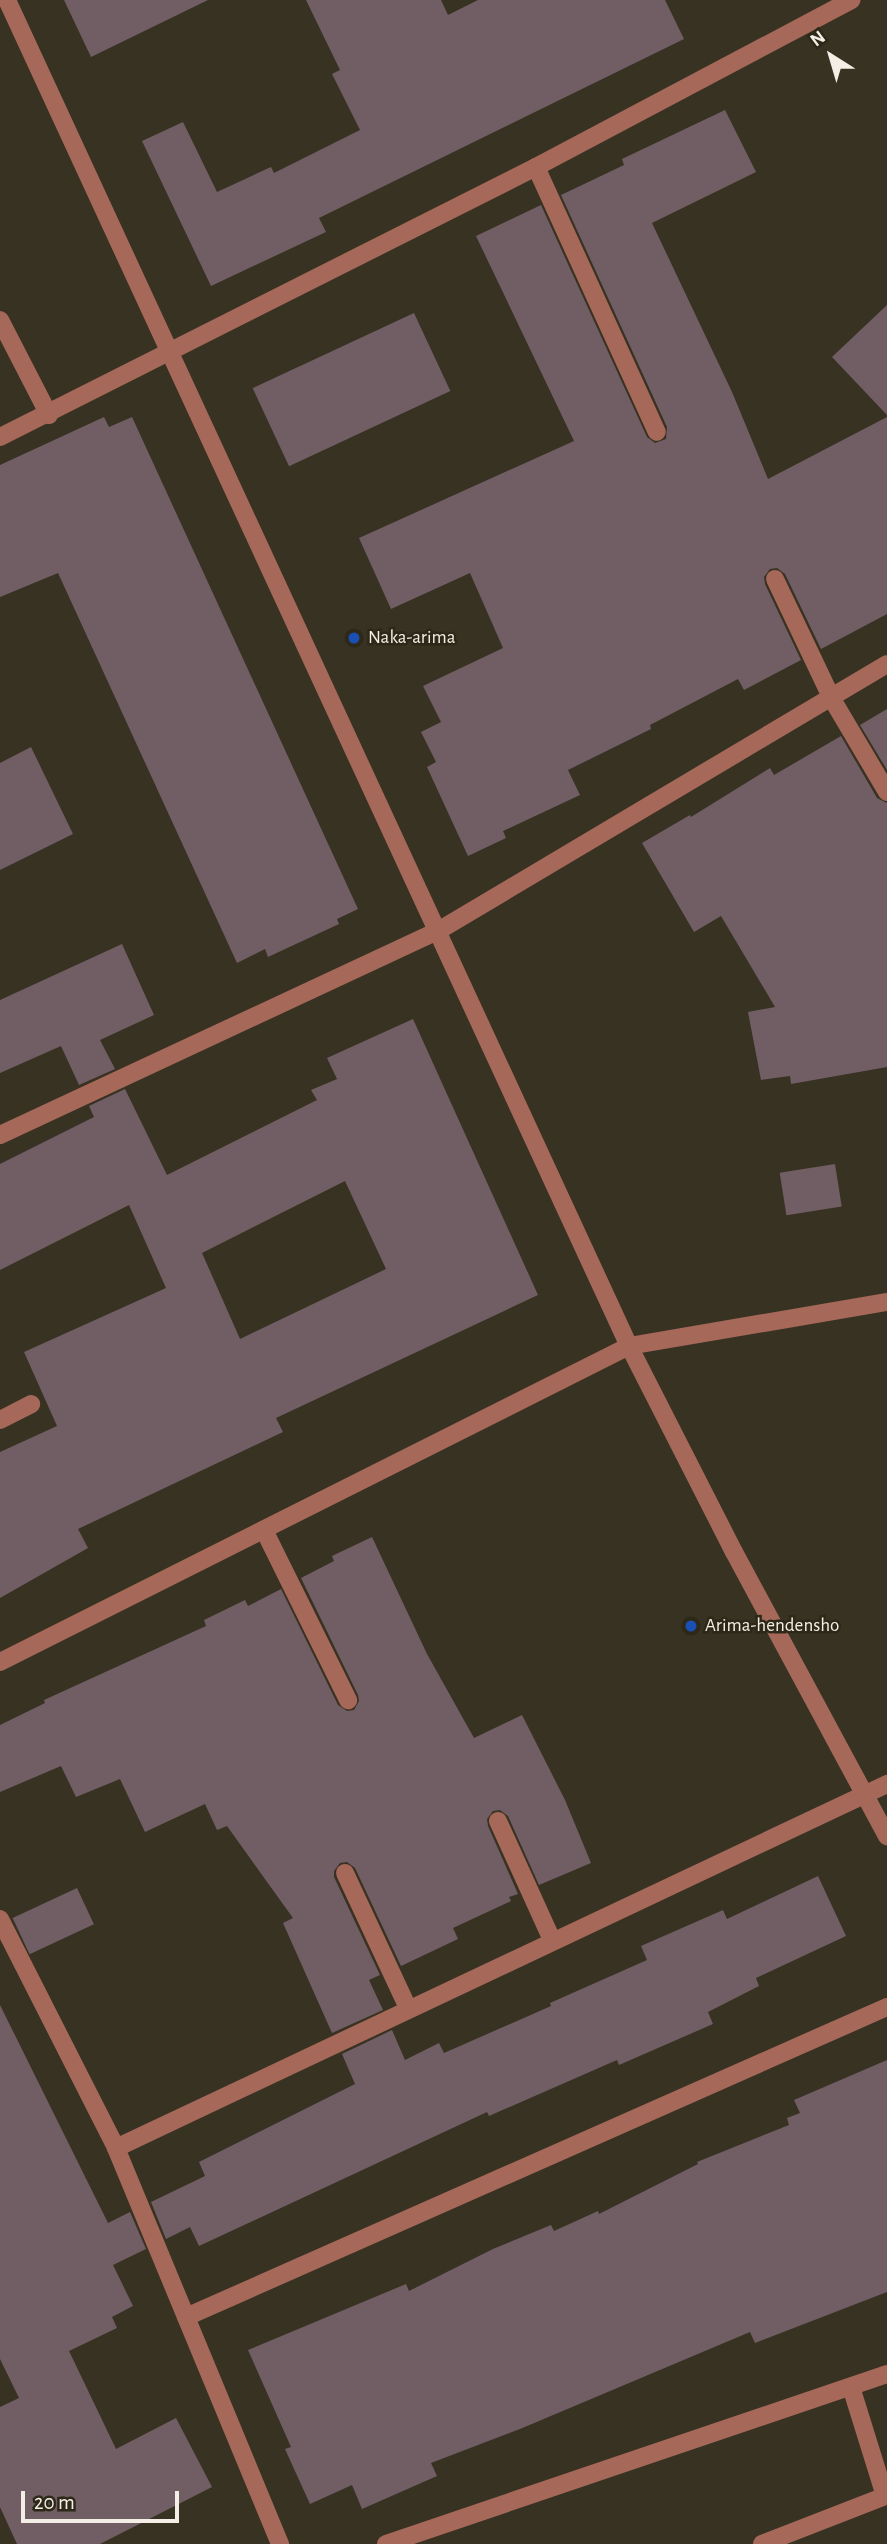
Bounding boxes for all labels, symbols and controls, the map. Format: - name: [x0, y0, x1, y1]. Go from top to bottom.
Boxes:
- north arrow: [796, 21, 866, 91]
- text: N: [807, 27, 829, 50]
- place label: Naka-arima: [368, 627, 456, 649]
- marker: Naka-arima: [346, 630, 362, 646]
- place label: Arima-hendensho: [705, 1615, 839, 1637]
- marker: Arima-hendensho: [683, 1618, 699, 1634]
- scale bar: [24, 2478, 182, 2522]
- text: 20 m: [34, 2492, 75, 2513]

